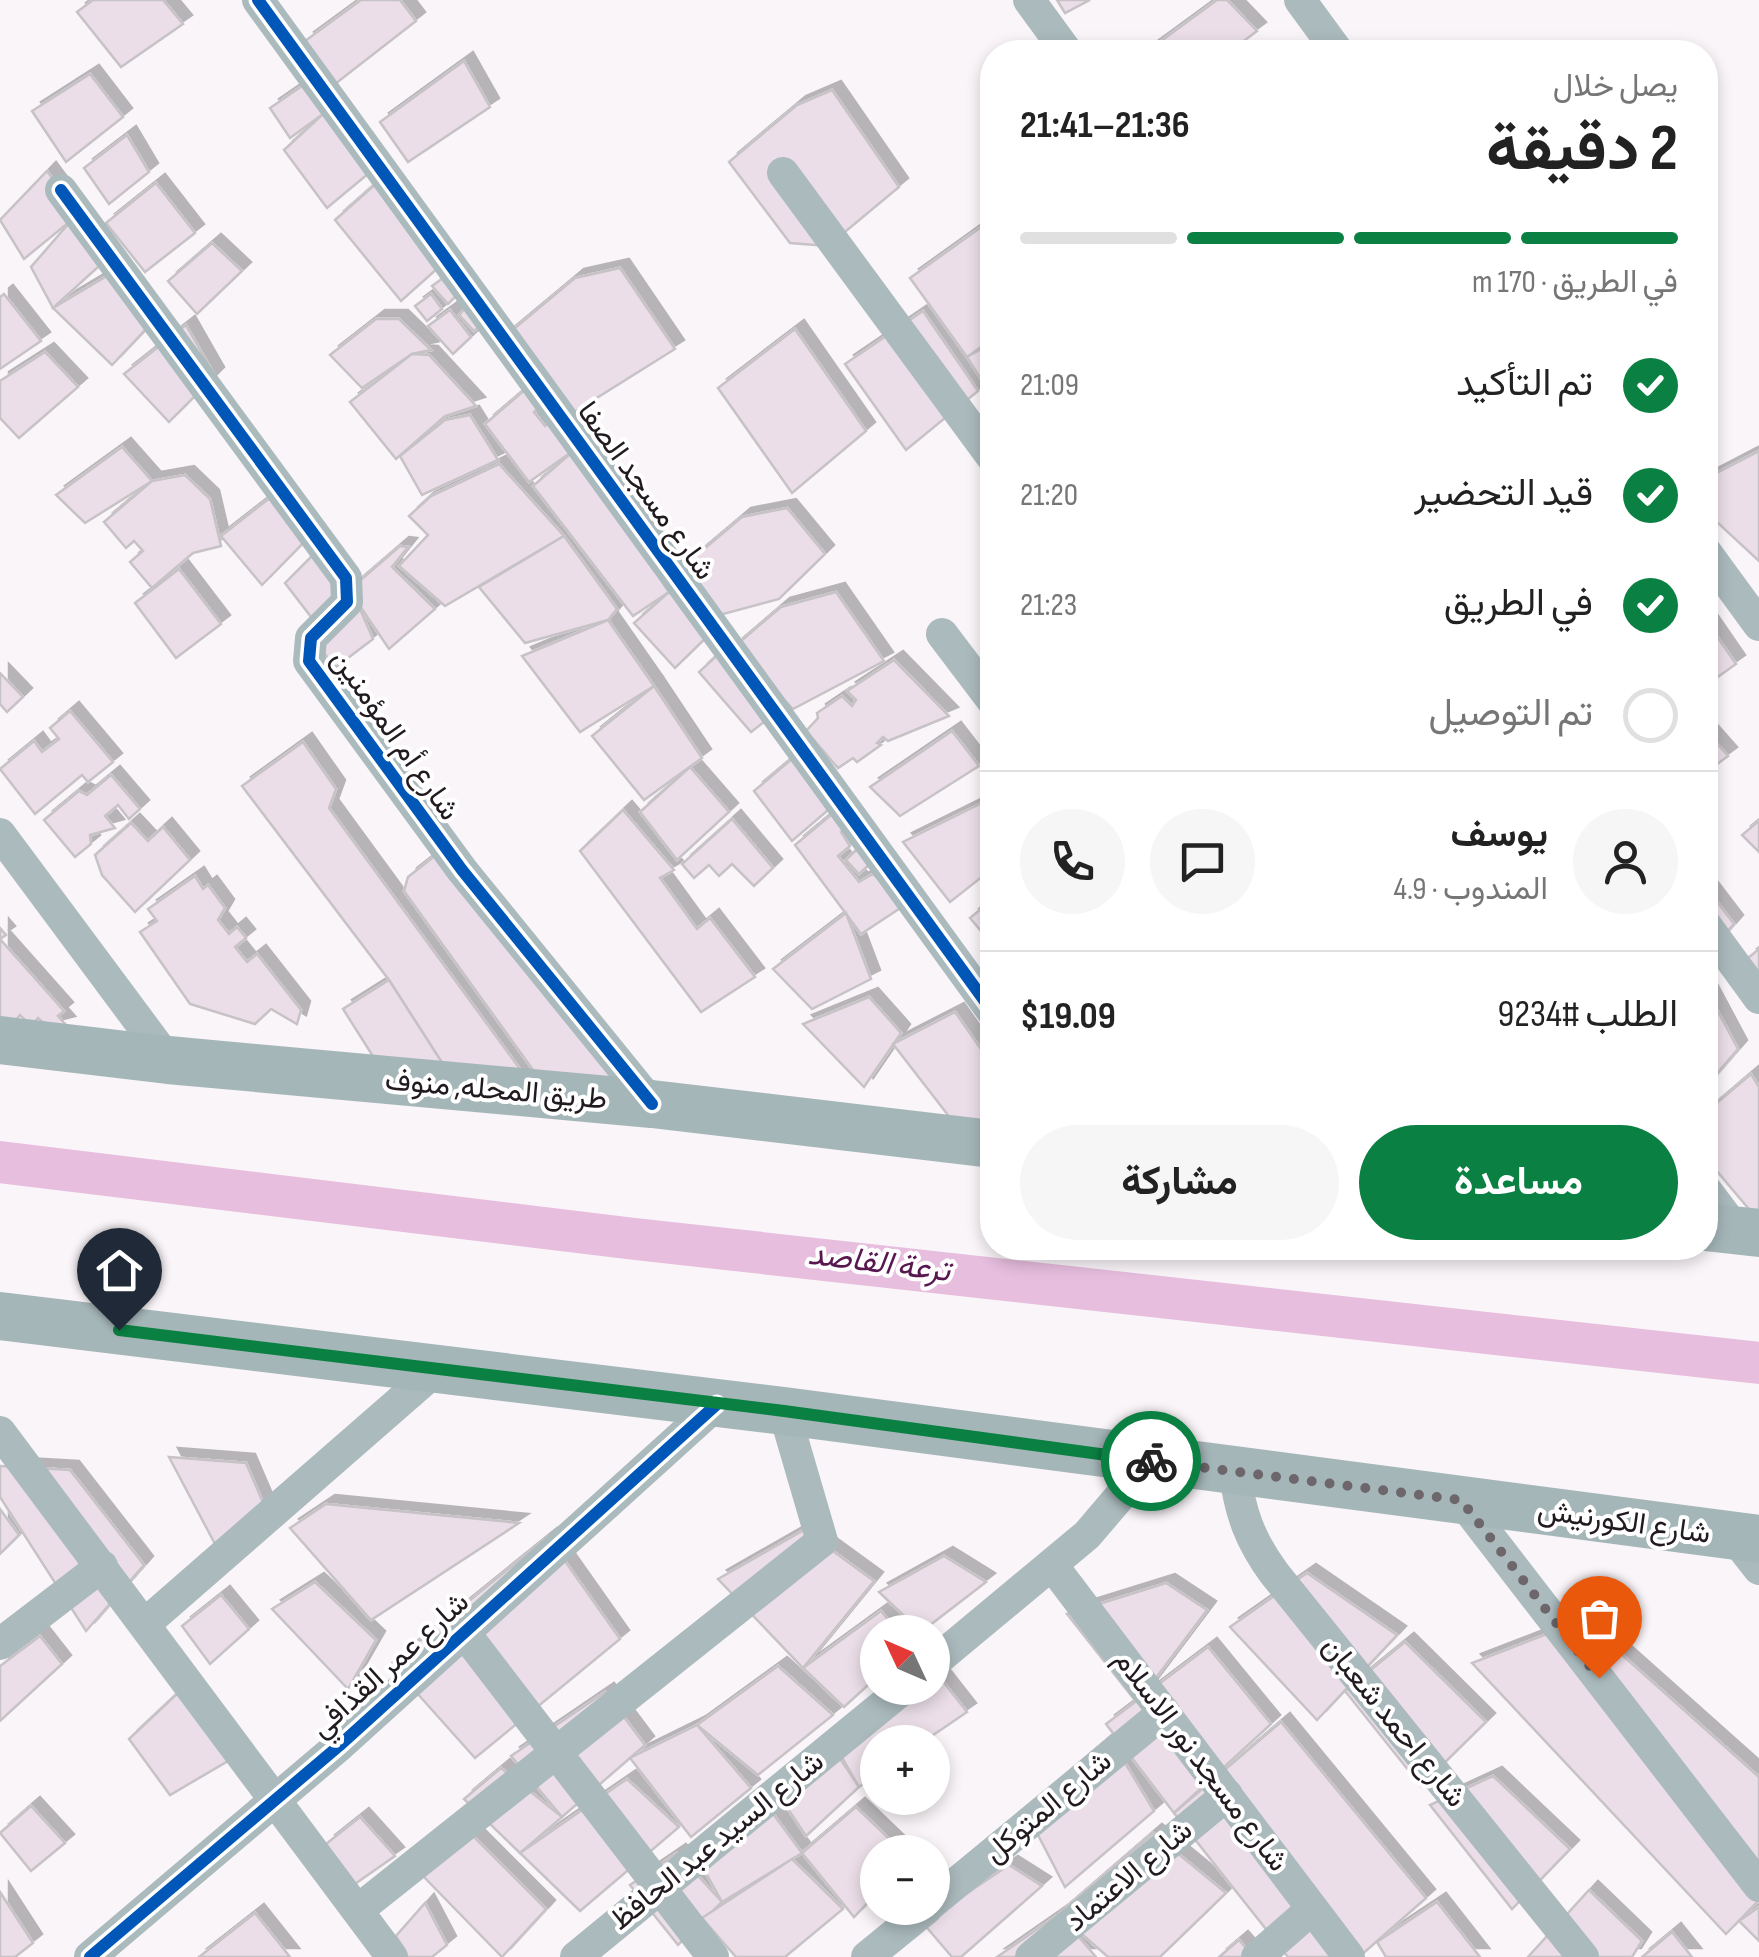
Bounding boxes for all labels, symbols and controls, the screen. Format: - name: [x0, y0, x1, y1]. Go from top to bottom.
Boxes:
- text: يصل خلال: [1553, 67, 1678, 106]
- text: 21:36–21:41: [1020, 103, 1190, 148]
- text: 2 دقيقة: [1486, 111, 1678, 189]
- text: في الطريق · 170 m: [1472, 263, 1678, 302]
- icon: check: [1623, 358, 1678, 413]
- text: تم التأكيد: [1456, 361, 1593, 406]
- text: 21:09: [1020, 366, 1079, 405]
- street label: شارع مسجد الصفا: [568, 395, 723, 588]
- icon: check: [1623, 468, 1678, 523]
- text: قيد التحضير: [1414, 471, 1593, 516]
- text: 21:20: [1020, 476, 1078, 515]
- icon: check: [1623, 578, 1678, 633]
- text: في الطريق: [1444, 581, 1593, 626]
- text: 21:23: [1020, 586, 1077, 625]
- street label: شارع أم المؤمنين: [322, 643, 467, 828]
- text: تم التوصيل: [1429, 691, 1593, 736]
- button: phone: [1020, 809, 1125, 914]
- button: chat: [1150, 809, 1255, 914]
- button: person: [1573, 809, 1678, 914]
- text: يوسف: [1451, 812, 1548, 857]
- text: المندوب · 4.9: [1394, 870, 1548, 909]
- text: الطلب #9234: [1497, 992, 1678, 1037]
- text: $19.09: [1020, 994, 1116, 1039]
- street label: طريق المحله, منوف: [384, 1062, 608, 1118]
- button: مشاركة: [1020, 1125, 1339, 1240]
- button: مساعدة: [1359, 1125, 1678, 1240]
- pin: [77, 1228, 162, 1331]
- water label: ترعة القاصد: [806, 1235, 955, 1291]
- icon: home: [92, 1243, 147, 1298]
- courier: [1101, 1411, 1201, 1511]
- icon: bike: [1124, 1434, 1179, 1489]
- street label: شارع الكورنيش: [1535, 1492, 1713, 1553]
- pin: [1557, 1576, 1642, 1679]
- street label: شارع عمر القذافي: [303, 1584, 480, 1749]
- icon: bag: [1572, 1591, 1627, 1646]
- north arrow: [860, 1615, 950, 1705]
- map controls: [860, 1615, 950, 1925]
- street label: شارع احمد شعبان: [1313, 1629, 1474, 1815]
- street label: شارع مسجد نور الاسلام: [1105, 1643, 1296, 1880]
- button: +: [860, 1725, 950, 1815]
- street label: شارع المتوكل: [977, 1743, 1120, 1872]
- street label: شارع السيد عبد الحافظ: [603, 1744, 832, 1939]
- street label: شارع الاعتماد: [1058, 1812, 1201, 1940]
- button: −: [860, 1835, 950, 1925]

